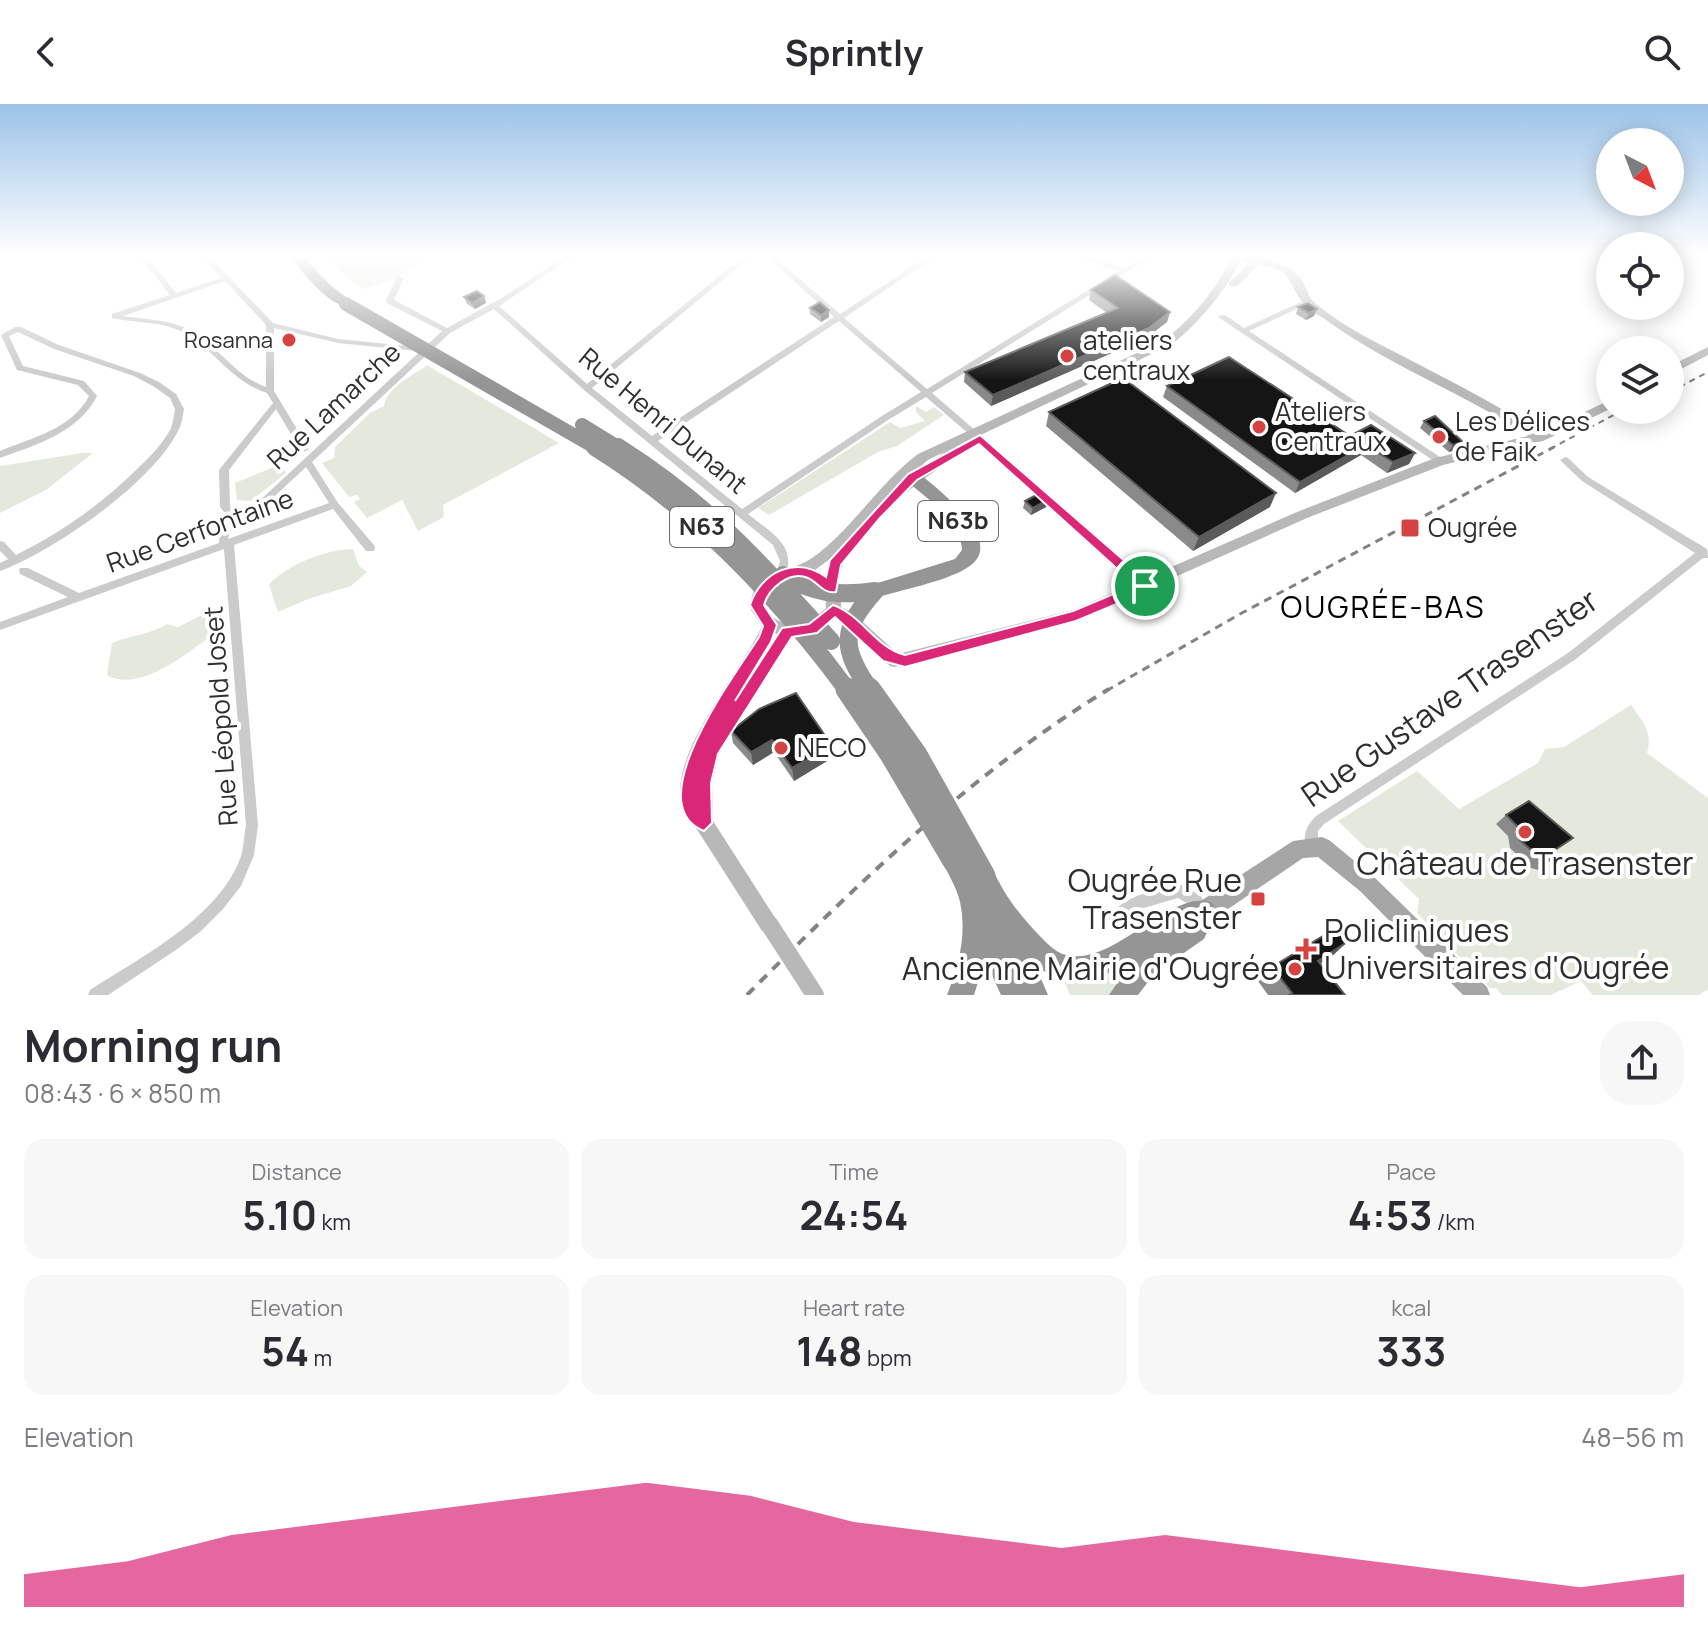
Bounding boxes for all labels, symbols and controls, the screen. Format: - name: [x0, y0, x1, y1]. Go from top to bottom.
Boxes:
- text: Sprintly: [785, 28, 923, 77]
- icon: back: [24, 30, 68, 74]
- icon: search: [1640, 30, 1684, 74]
- north arrow: [1596, 128, 1684, 216]
- map controls: [1596, 128, 1684, 424]
- button: locate: [1596, 232, 1684, 320]
- place label: ateliers centraux: [1083, 322, 1190, 388]
- place label: Rosanna: [184, 325, 273, 355]
- marker: Rosanna: [280, 331, 298, 349]
- street label: Rue Lamarche: [259, 334, 408, 477]
- button: layers: [1596, 336, 1684, 424]
- street label: Rue Henri Dunant: [572, 339, 755, 501]
- marker: ateliers centraux: [1058, 347, 1076, 365]
- place label: Ateliers Centraux: [1275, 393, 1387, 459]
- place label: Les Délices de Faik: [1455, 403, 1590, 469]
- marker: Ateliers Centraux: [1250, 418, 1268, 436]
- marker: Les Délices de Faik: [1430, 428, 1448, 446]
- street label: Rue Cerfontaine: [101, 480, 298, 581]
- road number: N63b: [918, 501, 998, 541]
- road number: N63: [670, 507, 734, 547]
- place label: Ougrée: [1428, 509, 1517, 545]
- marker: Ougrée: [1399, 517, 1421, 539]
- pin: [1111, 552, 1179, 620]
- icon: arrive: [1123, 564, 1167, 608]
- street label: Rue Gustave Trasenster: [1292, 578, 1607, 816]
- district label: OUGRÉE-BAS: [1281, 586, 1485, 627]
- street label: Rue Léopold Joset: [194, 605, 246, 827]
- place label: NECO: [797, 729, 867, 765]
- marker: NECO: [772, 739, 790, 757]
- marker: Château de Trasenster: [1516, 823, 1534, 841]
- place label: Château de Trasenster: [1357, 841, 1693, 885]
- place label: Ougrée Rue Trasenster: [1068, 858, 1242, 939]
- marker: Ougrée Rue Trasenster: [1249, 890, 1267, 908]
- place label: Policliniques Universitaires d'Ougrée: [1324, 908, 1669, 989]
- marker: Policliniques Universitaires d'Ougrée: [1295, 938, 1317, 960]
- place label: Ancienne Mairie d'Ougrée: [902, 946, 1279, 990]
- marker: Ancienne Mairie d'Ougrée: [1286, 960, 1304, 978]
- text: Morning run: [24, 1015, 282, 1075]
- button: share: [1600, 1021, 1684, 1105]
- text: 08:43 · 6 × 850 m: [24, 1075, 221, 1111]
- text: Distance: [252, 1157, 342, 1187]
- text: Time: [829, 1157, 879, 1187]
- text: Pace: [1386, 1157, 1436, 1187]
- text: 5.10: [242, 1187, 317, 1242]
- text: 24:54: [800, 1187, 908, 1242]
- text: 4:53: [1348, 1187, 1432, 1242]
- text: km: [317, 1207, 351, 1237]
- text: /km: [1432, 1207, 1475, 1237]
- text: Elevation: [250, 1293, 343, 1323]
- text: Heart rate: [803, 1293, 905, 1323]
- text: kcal: [1391, 1293, 1431, 1323]
- text: 54: [261, 1323, 309, 1378]
- text: 148: [796, 1323, 863, 1378]
- text: 333: [1376, 1323, 1446, 1378]
- text: m: [309, 1343, 332, 1373]
- text: bpm: [863, 1343, 912, 1373]
- text: Elevation: [24, 1419, 134, 1455]
- text: 48–56 m: [1581, 1419, 1684, 1455]

